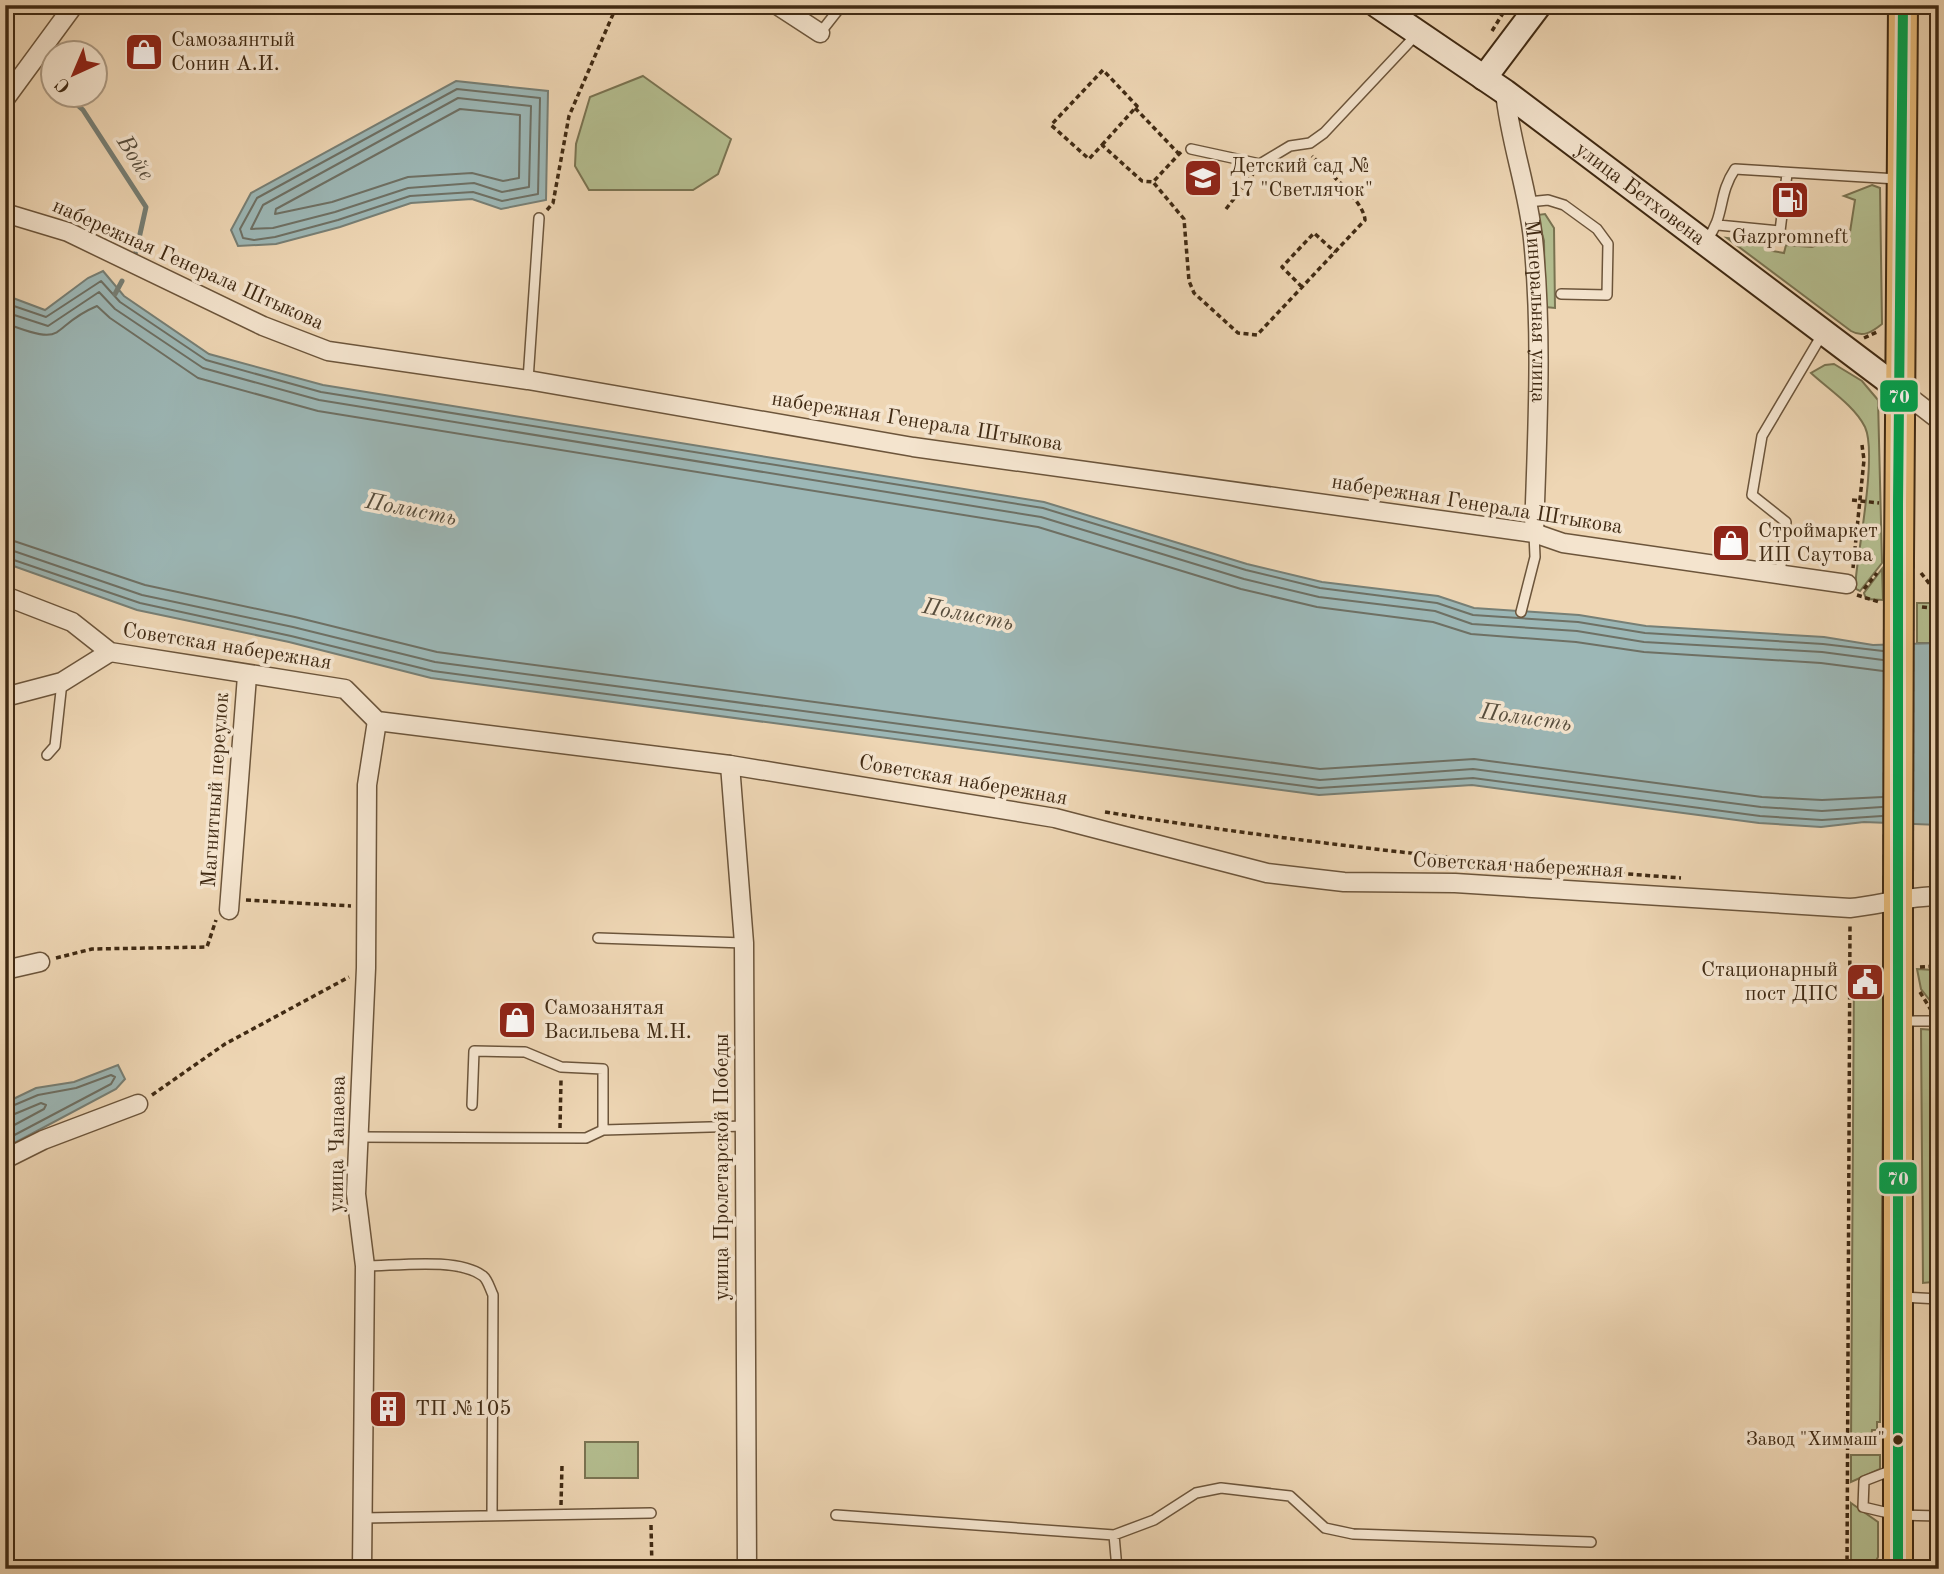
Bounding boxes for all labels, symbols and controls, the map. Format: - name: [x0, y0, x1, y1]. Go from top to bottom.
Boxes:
- place label: Самозаянтый Сонин А.И.: [171, 30, 295, 75]
- shop icon: Самозаянтый Сонин А.И.: [123, 31, 165, 73]
- north arrow: [38, 38, 108, 108]
- text: С: [53, 73, 75, 96]
- water label: Войе: [111, 130, 158, 185]
- street label: улица Бетховена: [1571, 138, 1709, 249]
- place label: Детский сад № 17 "Светлячок": [1230, 156, 1373, 201]
- school or university icon: Детский сад № 17 "Светлячок": [1182, 157, 1224, 199]
- fuel station icon: Gazpromneft: [1769, 179, 1811, 221]
- street label: набережная Генерала Штыкова: [49, 196, 327, 334]
- street label: Минеральная улица: [1520, 218, 1549, 403]
- place label: Gazpromneft: [1732, 227, 1848, 248]
- line badge: 70: [1879, 379, 1919, 413]
- street label: набережная Генерала Штыкова: [770, 389, 1064, 455]
- text: 70: [1888, 389, 1910, 408]
- street label: набережная Генерала Штыкова: [1330, 472, 1624, 538]
- water label: Полисть: [362, 490, 459, 530]
- place label: Строймаркет ИП Саутова: [1758, 521, 1878, 566]
- shop icon: Строймаркет ИП Саутова: [1710, 522, 1752, 564]
- water label: Полисть: [919, 595, 1016, 635]
- street label: Советская набережная: [121, 620, 333, 674]
- street label: Магнитный переулок: [199, 691, 233, 888]
- water label: Полисть: [1478, 700, 1573, 736]
- street label: Советская набережная: [857, 752, 1069, 810]
- street label: Советская набережная: [1412, 850, 1624, 882]
- place label: Стационарный пост ДПС: [1701, 960, 1838, 1005]
- public building icon: Стационарный пост ДПС: [1844, 961, 1886, 1003]
- place label: Самозанятая Васильева М.Н.: [544, 998, 692, 1043]
- shop icon: Самозанятая Васильева М.Н.: [496, 999, 538, 1041]
- street label: улица Пролетарской Победы: [712, 1033, 733, 1301]
- street label: улица Чапаева: [326, 1075, 350, 1213]
- line badge: 70: [1878, 1161, 1918, 1195]
- text: 70: [1887, 1171, 1909, 1190]
- building icon: ТП №105: [367, 1388, 409, 1430]
- place label: ТП №105: [415, 1399, 511, 1420]
- place label: Завод "Химмаш": [1746, 1431, 1885, 1450]
- marker: Завод "Химмаш": [1891, 1433, 1905, 1447]

